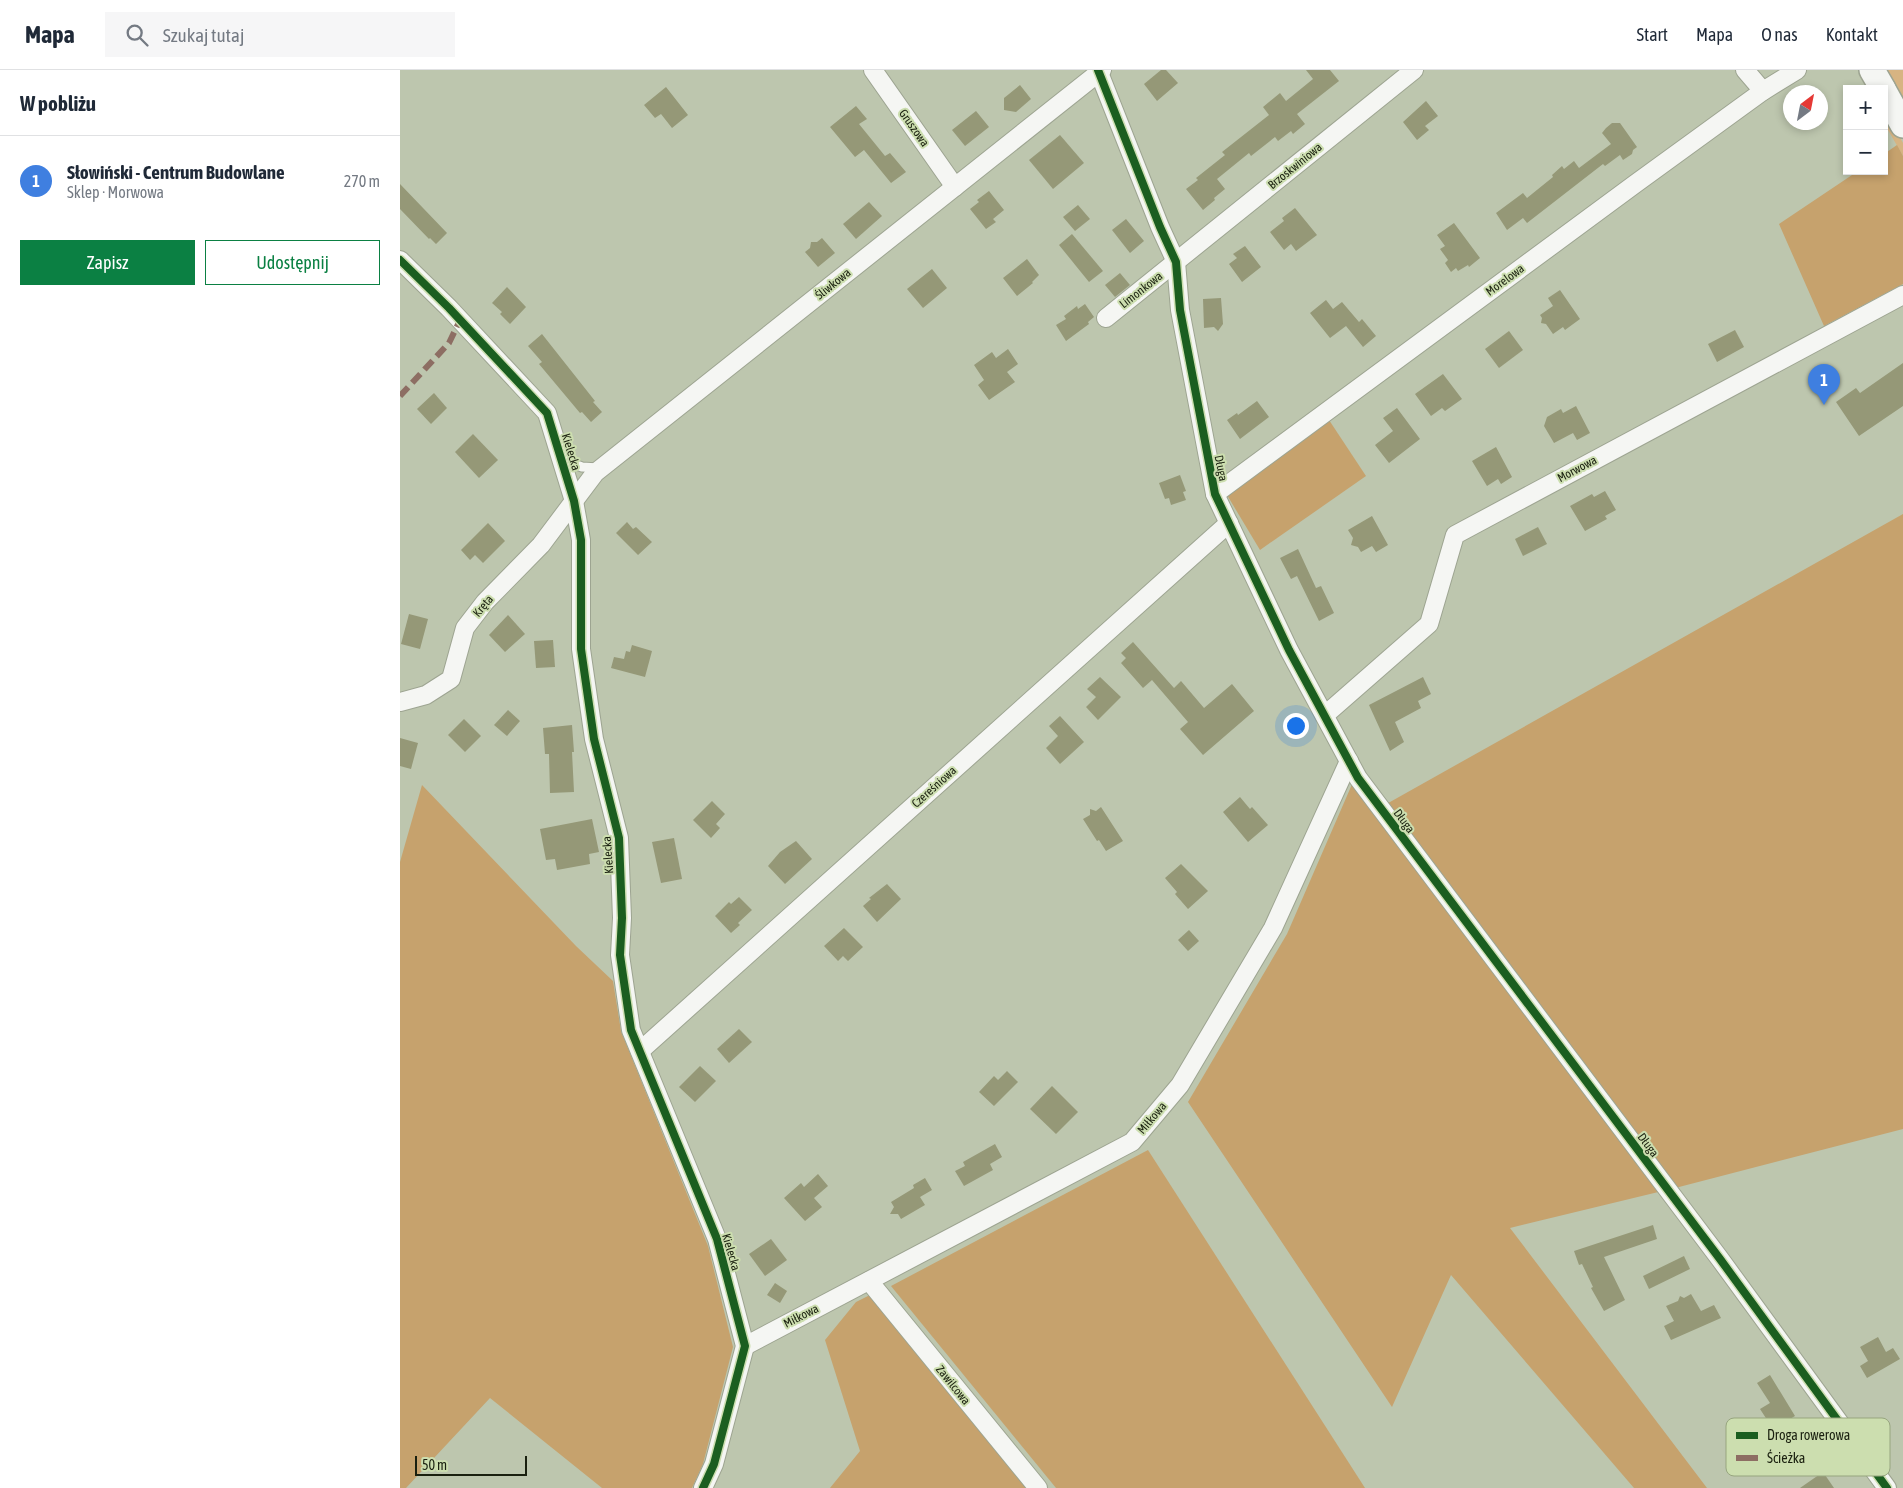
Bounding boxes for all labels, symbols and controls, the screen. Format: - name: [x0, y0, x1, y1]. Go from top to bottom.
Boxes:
- search box: [105, 12, 455, 57]
- text: Mapa: [25, 21, 75, 48]
- icon: search: [123, 21, 151, 49]
- text: Szukaj tutaj: [163, 24, 244, 46]
- text: Start: [1636, 24, 1668, 45]
- text: Mapa: [1696, 24, 1733, 45]
- text: O nas: [1761, 24, 1798, 45]
- text: Kontakt: [1826, 24, 1878, 45]
- north arrow: [1783, 85, 1828, 130]
- map controls: [1843, 85, 1888, 175]
- button: +: [1843, 85, 1888, 130]
- text: W pobliżu: [20, 91, 96, 115]
- street label: Gruszowa: [896, 107, 932, 149]
- button: −: [1843, 130, 1888, 175]
- street label: Brzoskwiniowa: [1265, 140, 1325, 192]
- text: Słowiński - Centrum Budowlane: [67, 161, 285, 183]
- text: 1: [32, 172, 40, 190]
- text: 270 m: [344, 172, 380, 190]
- text: Sklep · Morwowa: [67, 183, 164, 201]
- button: Zapisz: [20, 240, 195, 285]
- button: Udostępnij: [205, 240, 380, 285]
- street label: Morelowa: [1483, 261, 1527, 299]
- street label: Śliwkowa: [813, 266, 853, 302]
- street label: Limonkowa: [1117, 269, 1165, 311]
- pin: 1: [1808, 364, 1840, 405]
- street label: Kielecka: [559, 432, 583, 472]
- street label: Morwowa: [1555, 453, 1599, 485]
- street label: Długa: [1212, 454, 1230, 482]
- street label: Kręta: [470, 592, 496, 620]
- your location: [1283, 713, 1309, 739]
- street label: Czereśniowa: [909, 763, 959, 811]
- street label: Długa: [1391, 806, 1417, 836]
- street label: Kielecka: [600, 836, 616, 874]
- street label: Miłkowa: [1135, 1099, 1169, 1137]
- street label: Długa: [1635, 1130, 1661, 1160]
- street label: Kielecka: [719, 1232, 743, 1272]
- street label: Miłkowa: [781, 1301, 821, 1331]
- street label: Zawilcowa: [933, 1363, 973, 1407]
- legend: [1726, 1418, 1890, 1476]
- text: Droga rowerowa: [1767, 1427, 1850, 1443]
- text: Ścieżka: [1767, 1449, 1805, 1466]
- scale bar: [415, 1453, 528, 1476]
- text: 50 m: [422, 1457, 447, 1473]

